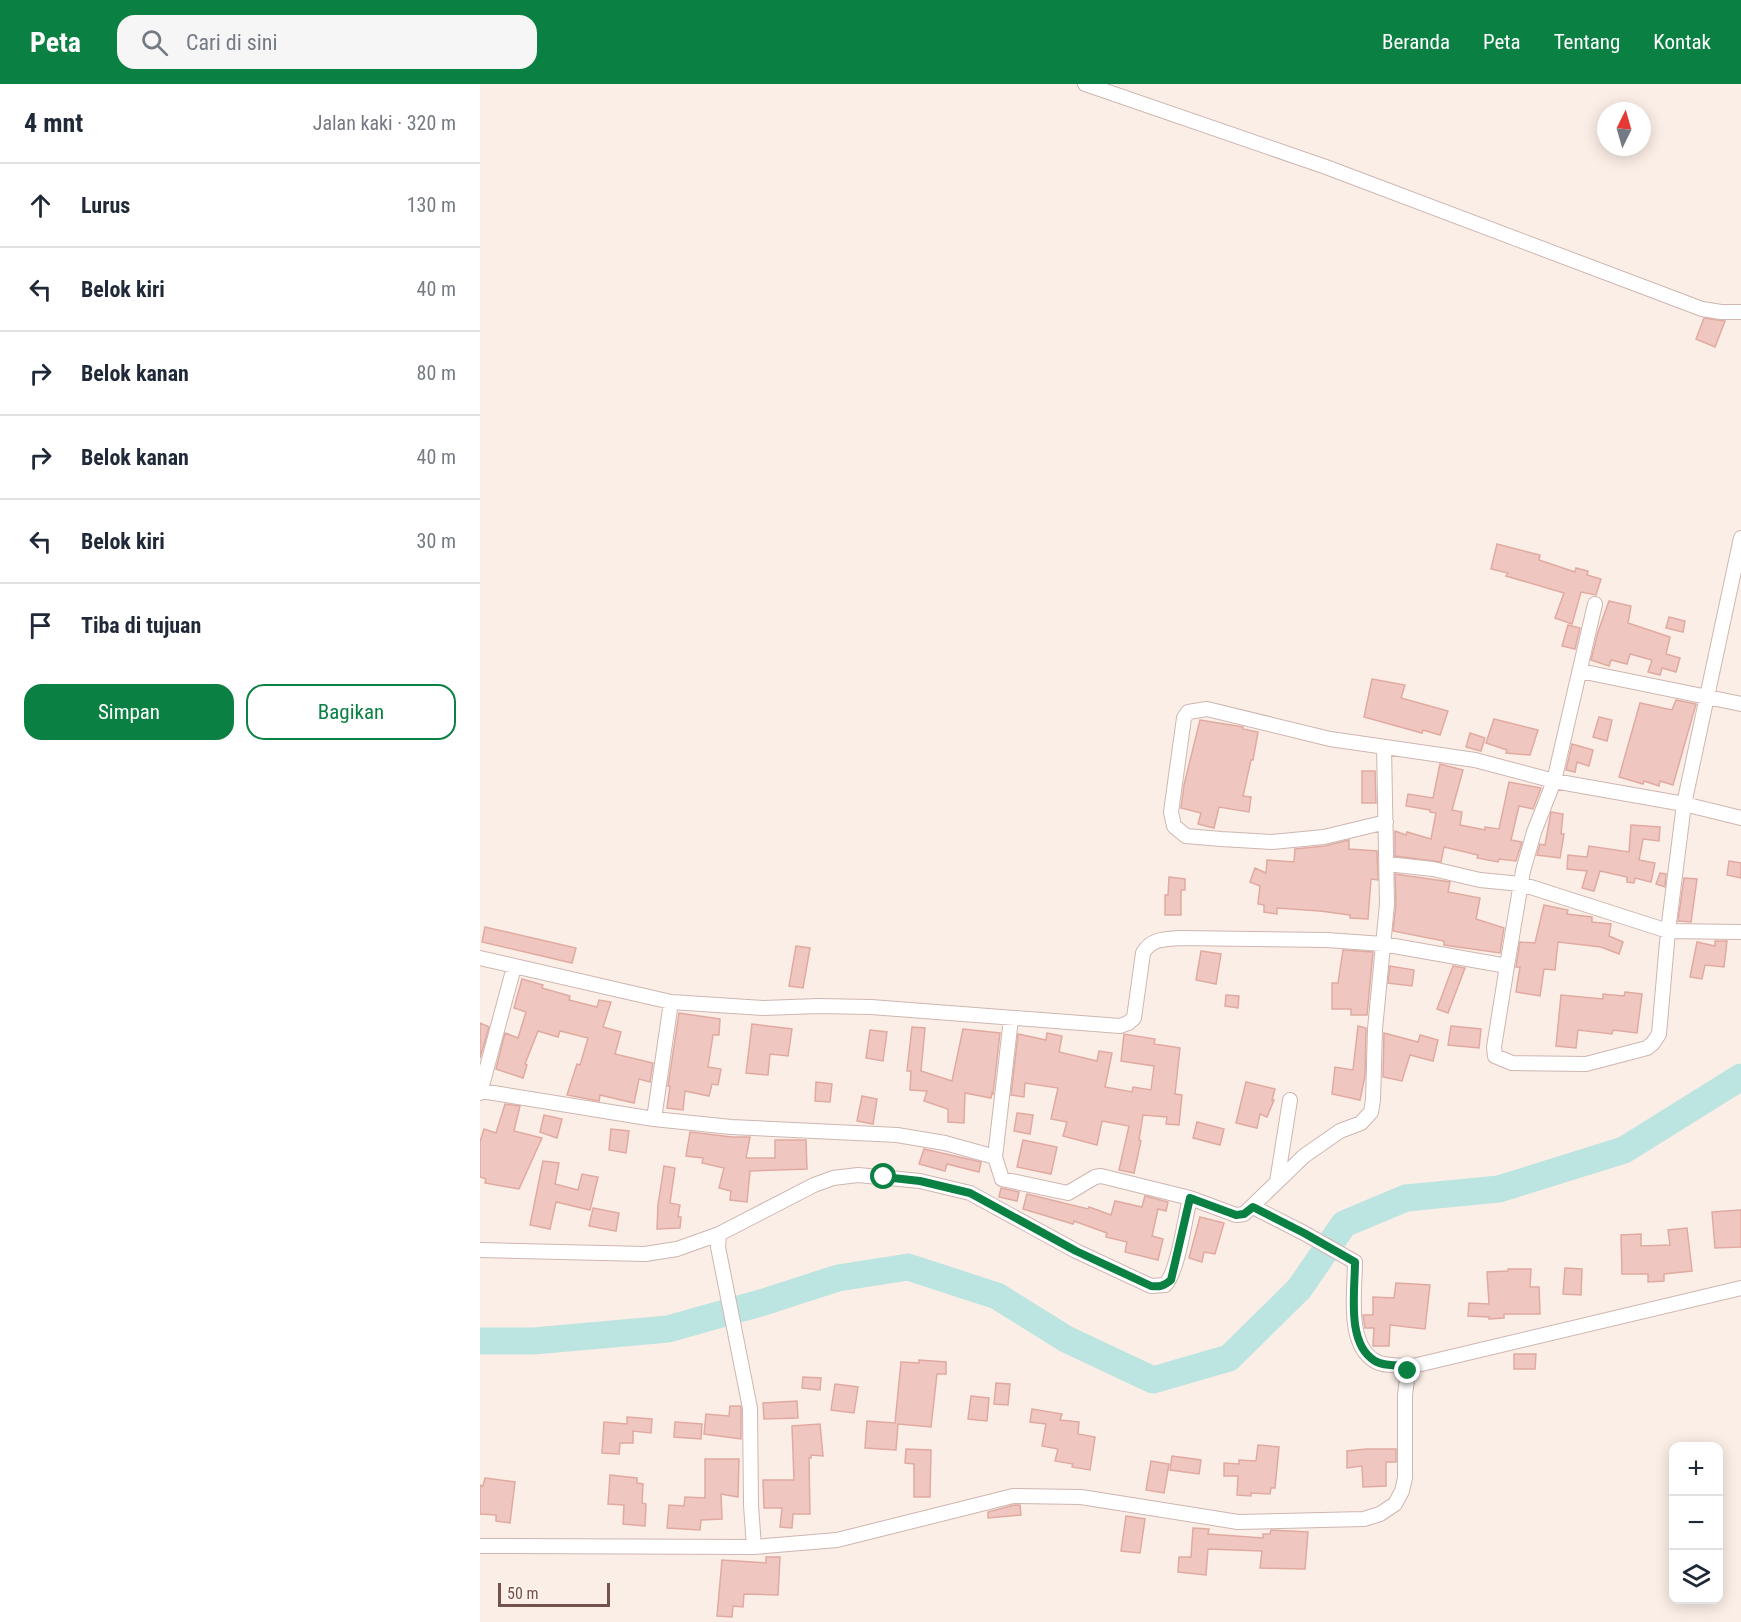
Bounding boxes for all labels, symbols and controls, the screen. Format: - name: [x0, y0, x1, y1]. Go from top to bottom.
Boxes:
- search box: [117, 15, 537, 69]
- text: Peta: [30, 26, 81, 59]
- icon: search: [138, 26, 171, 59]
- text: Cari di sini: [186, 30, 278, 55]
- text: Beranda: [1382, 30, 1450, 54]
- text: Peta: [1483, 30, 1521, 54]
- text: Tentang: [1554, 30, 1620, 54]
- text: Kontak: [1653, 30, 1711, 54]
- north arrow: [1597, 102, 1651, 156]
- text: 4 mnt: [24, 108, 83, 138]
- text: Jalan kaki · 320 m: [313, 111, 456, 135]
- icon: ahead: [24, 189, 57, 222]
- text: Lurus: [81, 193, 130, 218]
- text: 130 m: [407, 193, 456, 217]
- icon: left: [24, 273, 57, 306]
- text: Belok kiri: [81, 277, 165, 302]
- text: 40 m: [417, 277, 456, 301]
- icon: right: [24, 357, 57, 390]
- text: Belok kanan: [81, 361, 189, 386]
- text: 80 m: [417, 361, 456, 385]
- icon: right: [24, 441, 57, 474]
- text: Belok kanan: [81, 445, 189, 470]
- text: 40 m: [417, 445, 456, 469]
- icon: left: [24, 525, 57, 558]
- text: Belok kiri: [81, 529, 165, 554]
- text: 30 m: [417, 529, 456, 553]
- icon: arrive: [24, 609, 57, 642]
- text: Tiba di tujuan: [81, 613, 201, 638]
- button: Simpan: [24, 684, 234, 740]
- button: Bagikan: [246, 684, 456, 740]
- route start: [870, 1163, 896, 1189]
- route end: [1394, 1357, 1420, 1383]
- map controls: [1669, 1442, 1723, 1604]
- button: +: [1669, 1442, 1723, 1496]
- button: −: [1669, 1496, 1723, 1550]
- button: layers: [1669, 1550, 1723, 1604]
- scale bar: [498, 1580, 610, 1608]
- text: 50 m: [507, 1584, 539, 1603]

